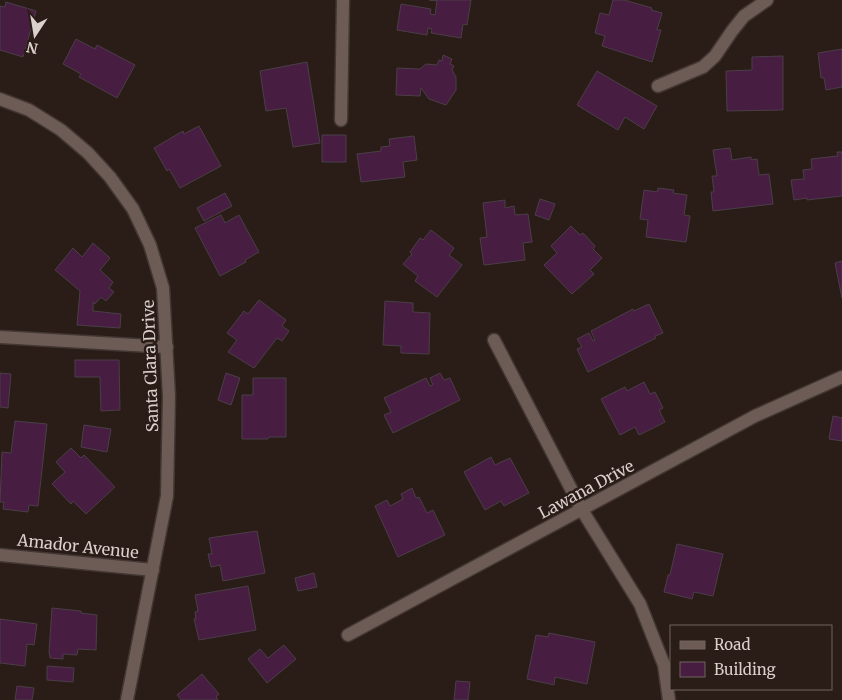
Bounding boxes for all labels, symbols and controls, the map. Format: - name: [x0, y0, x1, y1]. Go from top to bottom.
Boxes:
- north arrow: [10, 10, 60, 60]
- text: N: [25, 38, 40, 58]
- street label: Santa Clara Drive: [138, 300, 162, 432]
- street label: Lawana Drive: [535, 455, 637, 523]
- street label: Amador Avenue: [15, 530, 140, 562]
- legend: [670, 625, 832, 690]
- text: Road: [714, 635, 750, 654]
- text: Building: [714, 660, 776, 679]

